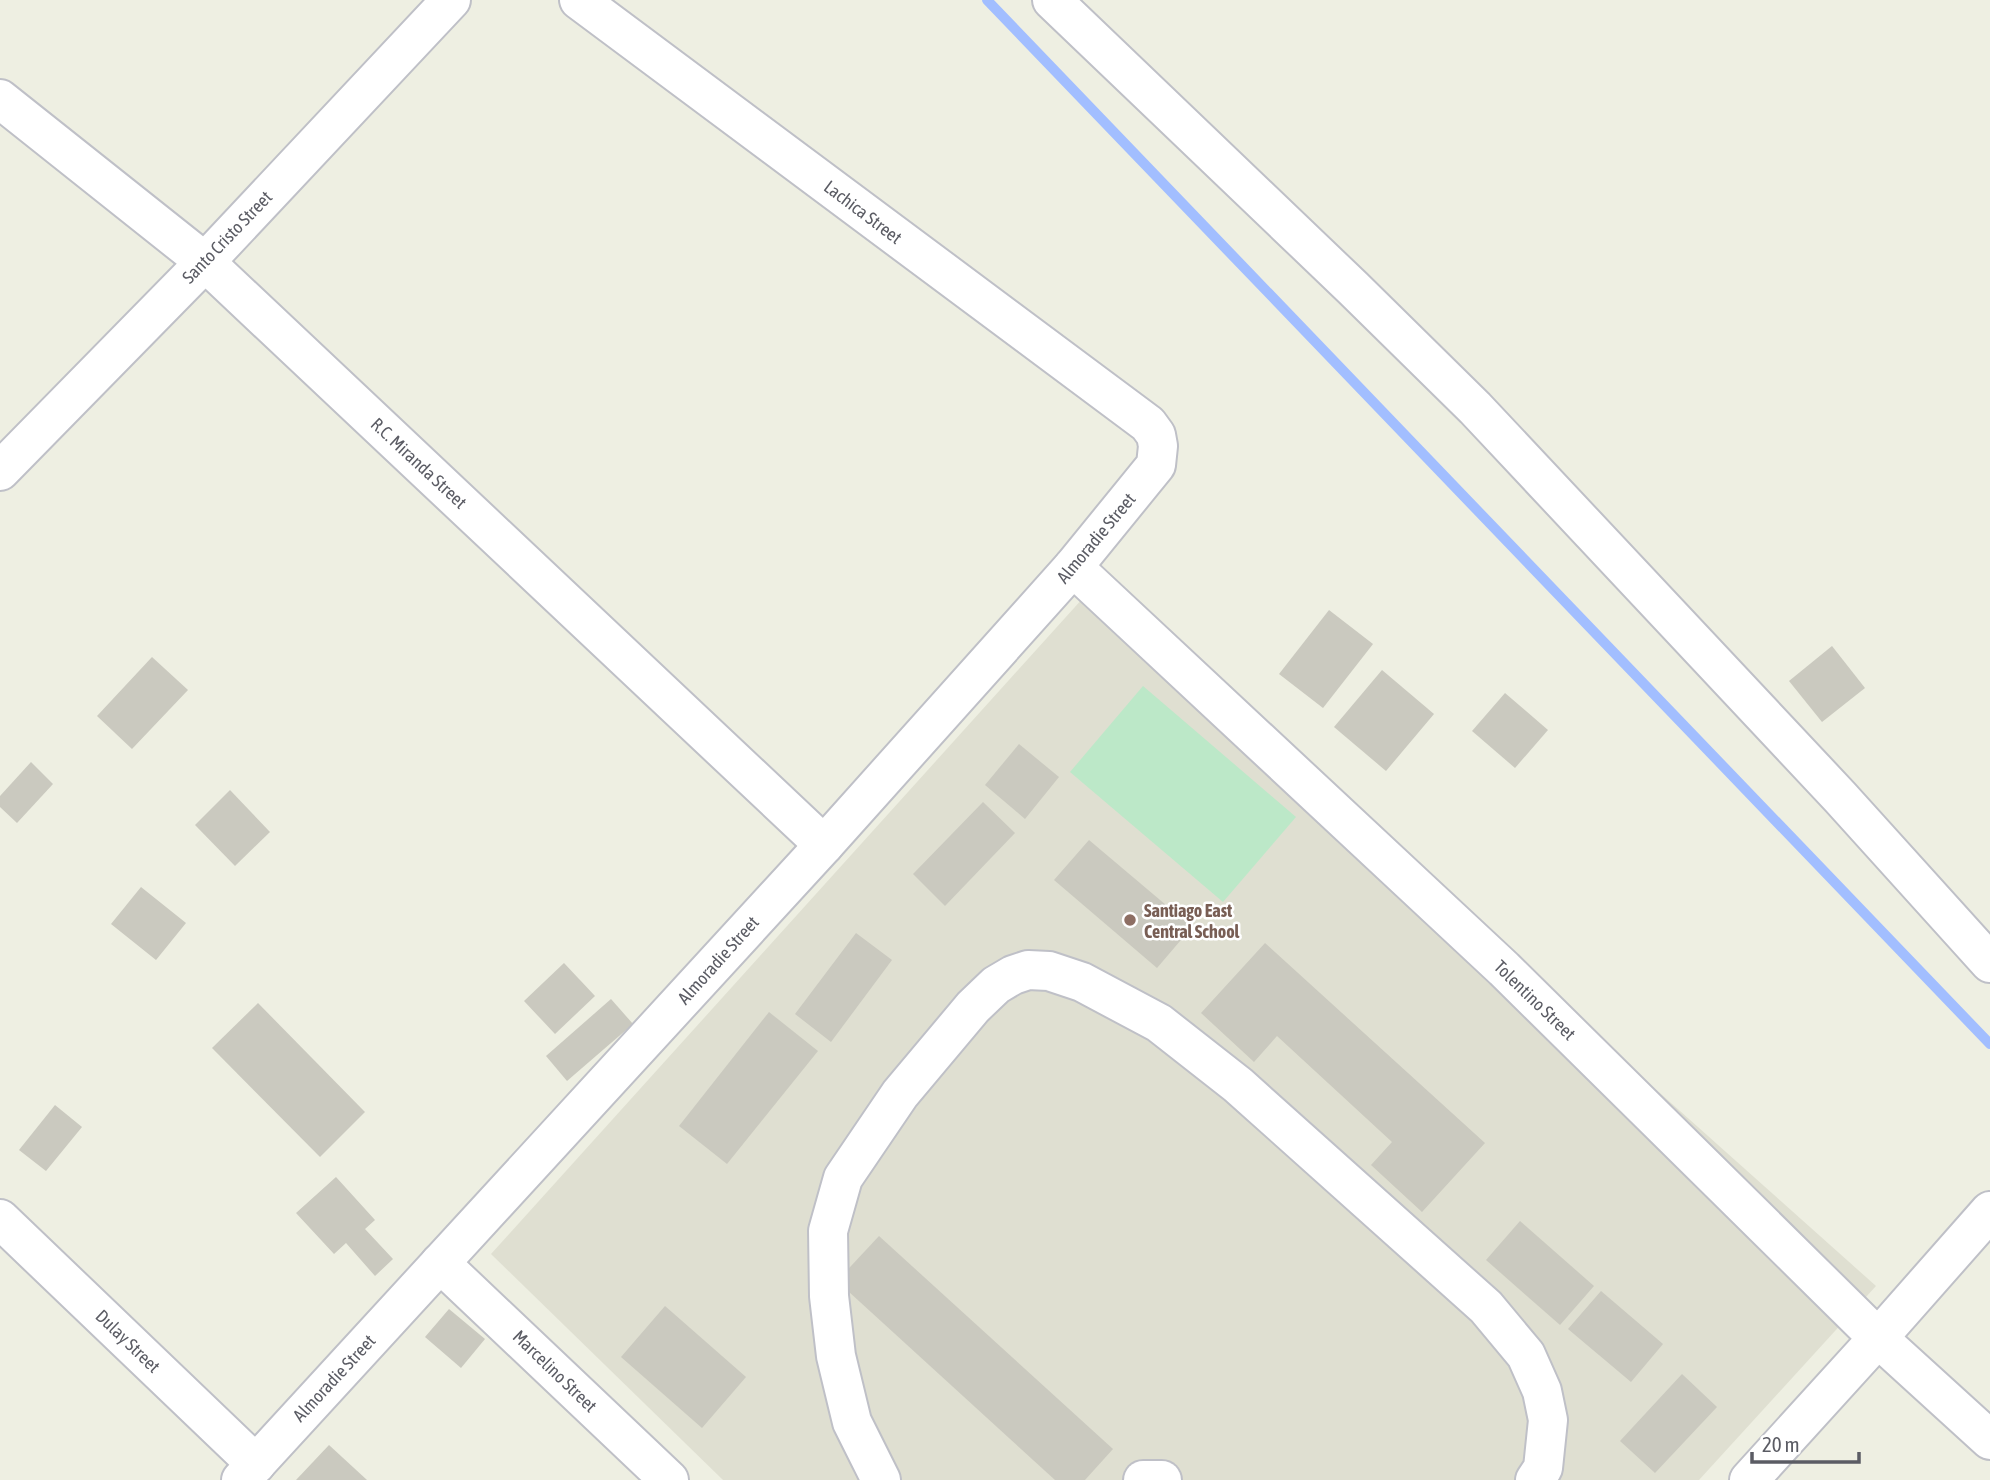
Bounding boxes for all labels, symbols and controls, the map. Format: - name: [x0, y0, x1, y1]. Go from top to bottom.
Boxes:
- street label: Lachica Street: [820, 176, 906, 248]
- street label: Santo Cristo Street: [178, 187, 276, 287]
- street label: R.C. Miranda Street: [367, 413, 471, 513]
- street label: Almoradie Street: [1052, 489, 1140, 587]
- place label: Santiago East Central School: [1144, 900, 1240, 942]
- street label: Almoradie Street: [673, 912, 763, 1008]
- marker: Santiago East Central School: [1122, 912, 1138, 928]
- street label: Tolentino Street: [1490, 956, 1580, 1044]
- street label: Dulay Street: [91, 1305, 165, 1377]
- street label: Marcelino Street: [509, 1326, 601, 1416]
- street label: Almoradie Street: [288, 1330, 380, 1426]
- scale bar: [1752, 1420, 1859, 1464]
- text: 20 m: [1762, 1432, 1800, 1456]

